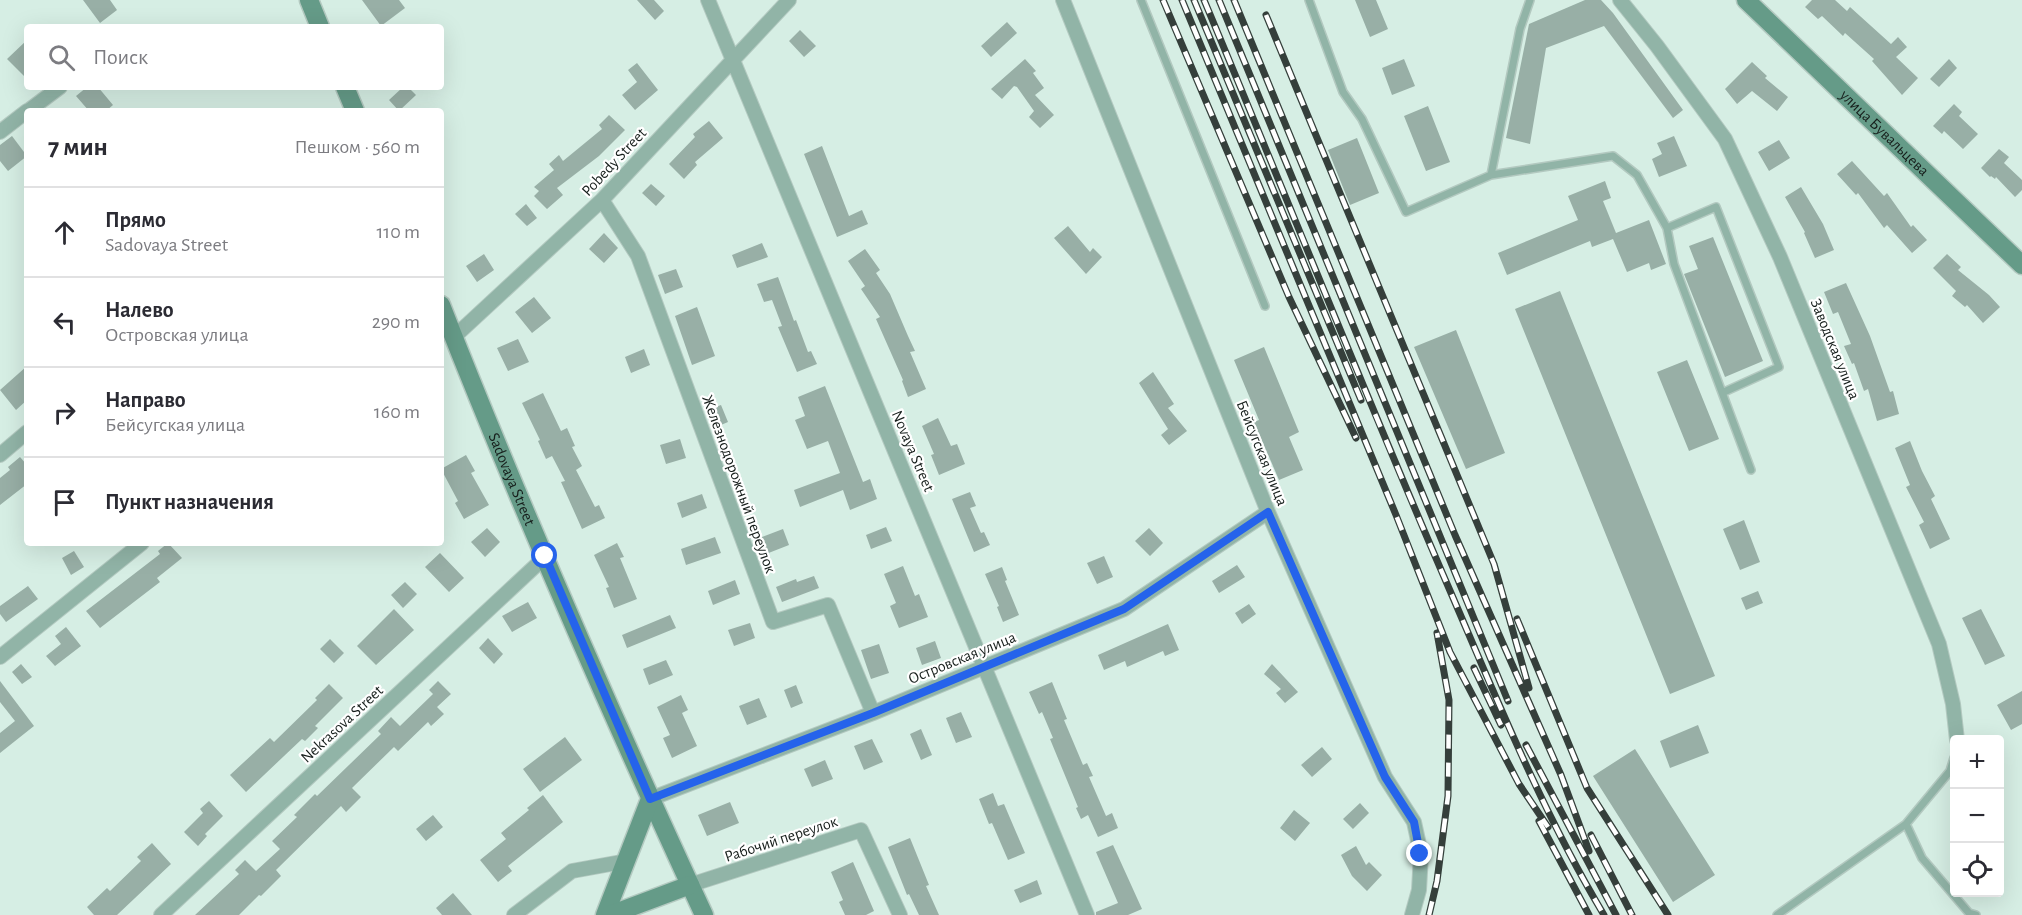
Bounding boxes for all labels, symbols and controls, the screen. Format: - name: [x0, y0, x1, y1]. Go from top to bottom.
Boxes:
- search box: [24, 24, 444, 90]
- icon: search: [45, 41, 78, 74]
- text: Поиск: [93, 46, 148, 68]
- street label: улица Бувальцева: [1836, 86, 1932, 179]
- street label: Pobedy Street: [579, 125, 650, 200]
- text: 7 мин: [48, 134, 108, 160]
- text: Пешком · 560 m: [295, 137, 420, 157]
- text: Прямо: [105, 209, 166, 231]
- icon: ahead: [48, 216, 81, 249]
- text: 110 m: [376, 222, 420, 242]
- text: Sadovaya Street: [105, 235, 228, 255]
- street label: Заводская улица: [1807, 296, 1862, 402]
- text: Налево: [105, 299, 174, 321]
- icon: left: [48, 306, 81, 339]
- text: 290 m: [372, 312, 420, 332]
- text: Островская улица: [105, 325, 249, 345]
- text: Направо: [105, 389, 186, 411]
- street label: Железнодорожный переулок: [698, 393, 779, 576]
- icon: right: [48, 396, 81, 429]
- street label: Бейсугская улица: [1233, 398, 1290, 508]
- text: 160 m: [374, 402, 420, 422]
- street label: Novaya Street: [888, 408, 937, 494]
- text: Бейсугская улица: [105, 415, 245, 435]
- street label: Sadovaya Street: [485, 431, 538, 528]
- icon: arrive: [48, 486, 81, 519]
- text: Пункт назначения: [105, 491, 274, 513]
- route start: [531, 542, 557, 568]
- street label: Островская улица: [906, 629, 1019, 688]
- street label: Nekrasova Street: [298, 682, 386, 766]
- map controls: [1950, 735, 2004, 897]
- button: +: [1950, 735, 2004, 789]
- button: −: [1950, 789, 2004, 843]
- street label: Рабочий переулок: [723, 813, 840, 866]
- route end: [1406, 840, 1432, 866]
- button: locate: [1950, 843, 2004, 897]

